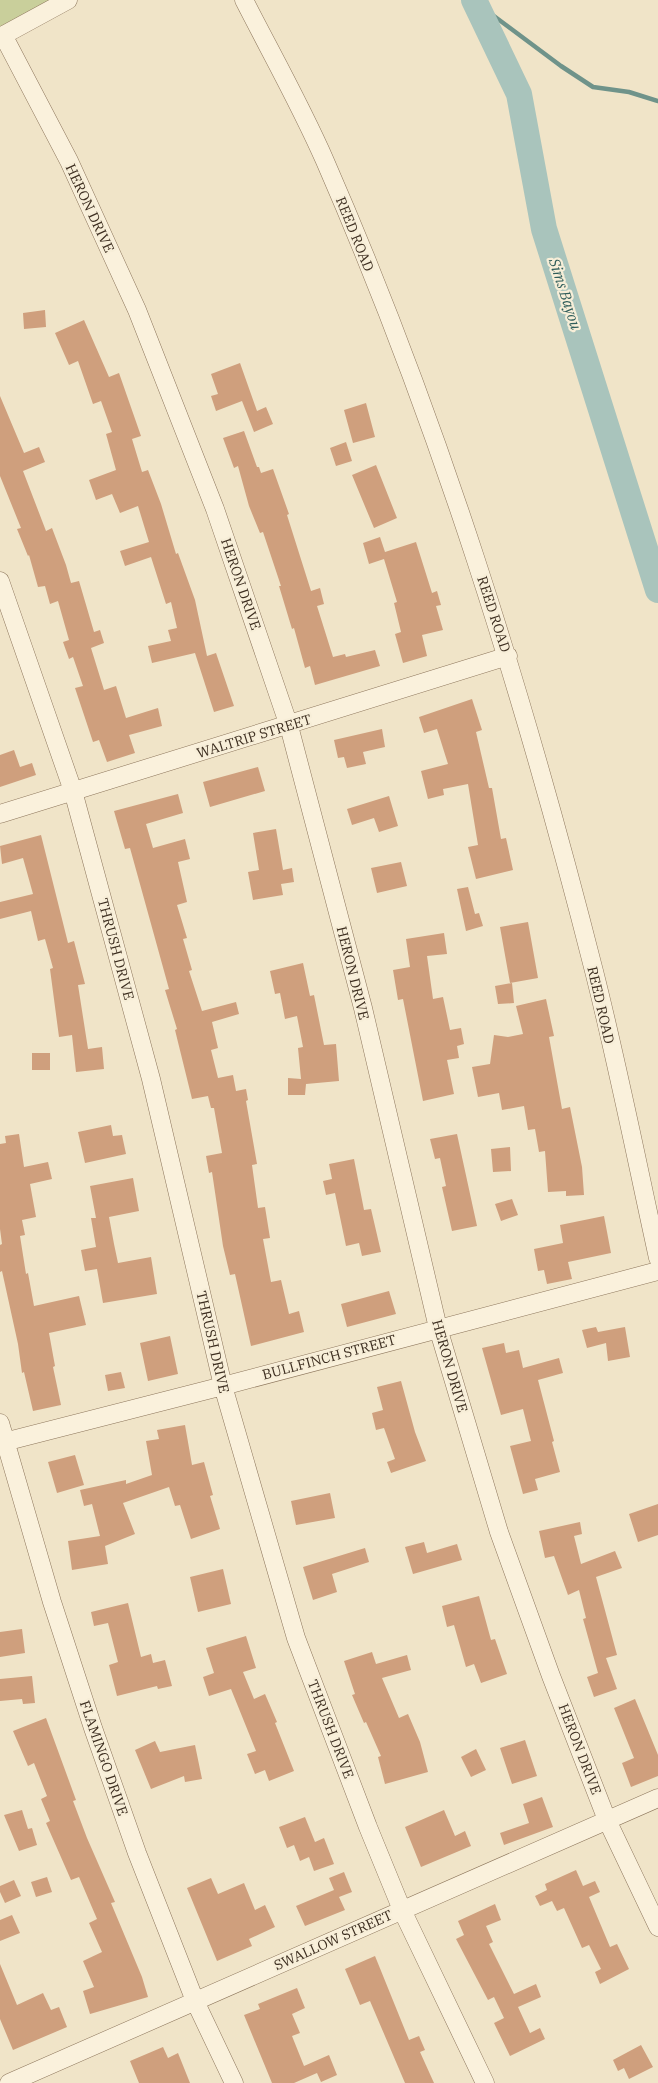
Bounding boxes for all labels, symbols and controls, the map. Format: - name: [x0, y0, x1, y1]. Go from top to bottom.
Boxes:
- street label: HERON DRIVE: [62, 161, 118, 255]
- street label: REED ROAD: [332, 194, 378, 274]
- water label: Sims Bayou: [545, 255, 586, 332]
- street label: HERON DRIVE: [217, 536, 265, 632]
- street label: REED ROAD: [473, 574, 515, 654]
- street label: WALTRIP STREET: [194, 710, 314, 762]
- street label: THRUSH DRIVE: [94, 896, 138, 1002]
- street label: HERON DRIVE: [333, 924, 373, 1022]
- street label: REED ROAD: [583, 965, 619, 1046]
- street label: THRUSH DRIVE: [192, 1289, 234, 1395]
- street label: HERON DRIVE: [428, 1317, 472, 1415]
- street label: BULLFINCH STREET: [260, 1330, 398, 1384]
- street label: THRUSH DRIVE: [304, 1677, 358, 1781]
- street label: FLAMINGO DRIVE: [76, 1698, 132, 1818]
- street label: HERON DRIVE: [554, 1701, 606, 1797]
- street label: SWALLOW STREET: [271, 1906, 395, 1974]

